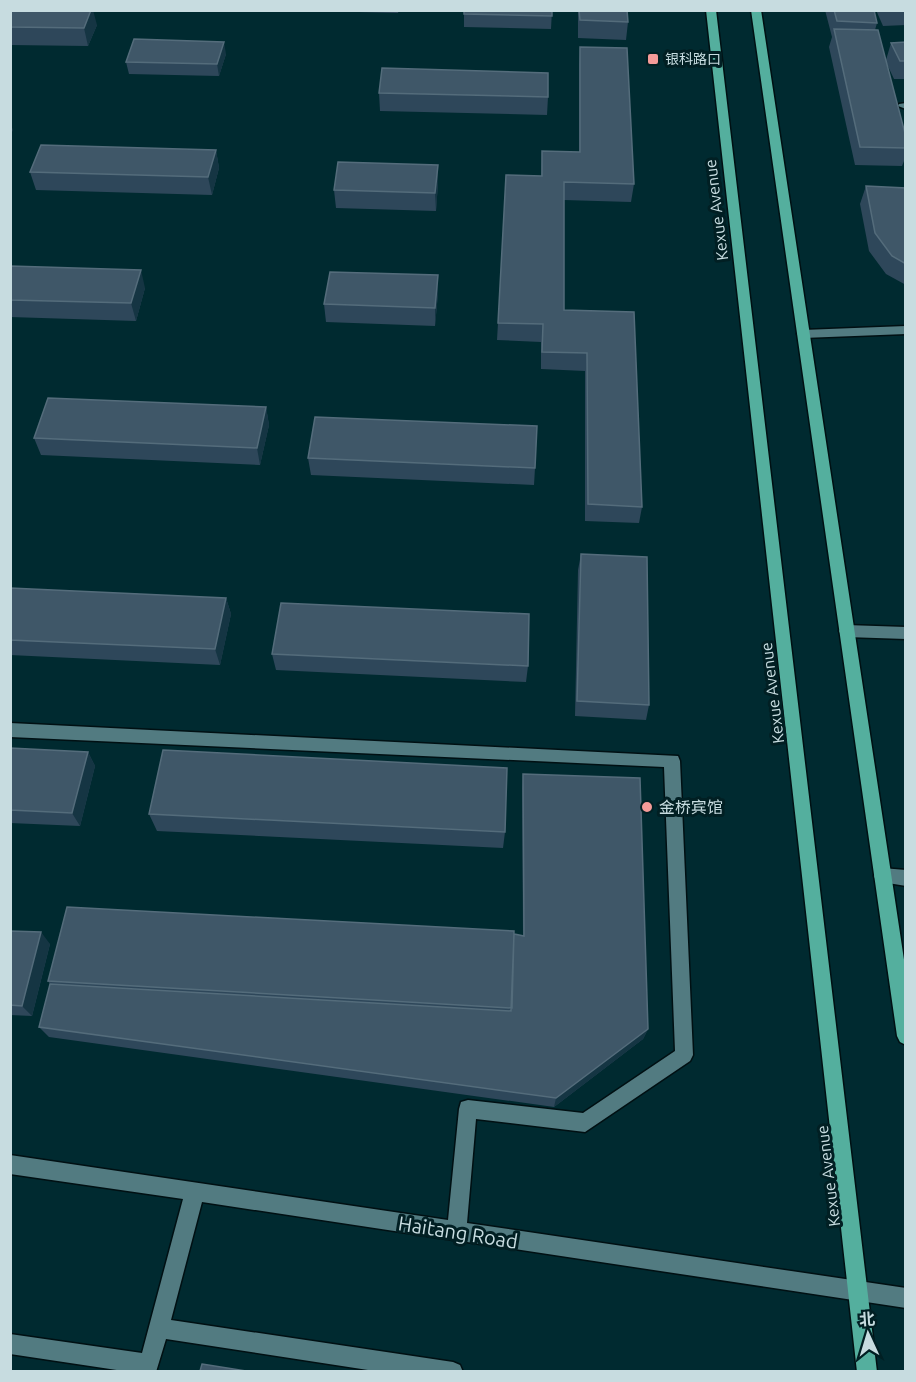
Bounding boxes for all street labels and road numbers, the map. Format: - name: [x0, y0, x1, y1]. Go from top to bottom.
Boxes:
- street label: Kexue Avenue: [701, 158, 731, 262]
- street label: Kexue Avenue: [757, 641, 787, 745]
- street label: Kexue Avenue: [813, 1124, 843, 1228]
- street label: Haitang Road: [397, 1211, 519, 1253]

